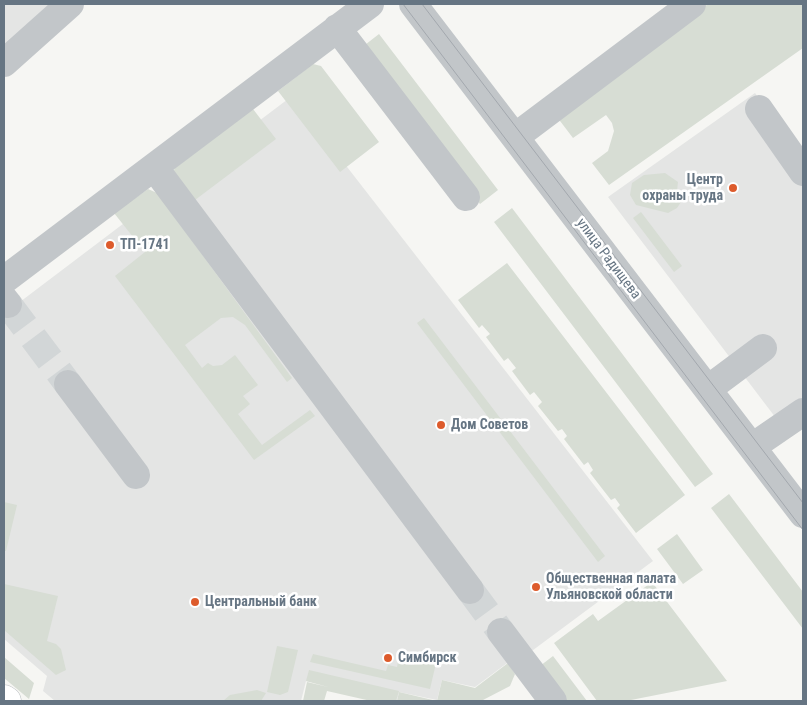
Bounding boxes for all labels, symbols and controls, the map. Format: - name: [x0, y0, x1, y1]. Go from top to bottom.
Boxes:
- place label: Центр охраны труда: [642, 172, 723, 204]
- marker: Центр охраны труда: [727, 182, 739, 194]
- street label: улица Радищева: [572, 215, 644, 303]
- place label: ТП-1741: [120, 237, 170, 253]
- marker: ТП-1741: [104, 239, 116, 251]
- place label: Дом Советов: [451, 417, 528, 433]
- marker: Дом Советов: [435, 419, 447, 431]
- place label: Общественная палата Ульяновской области: [546, 571, 676, 604]
- marker: Общественная палата Ульяновской области: [530, 581, 542, 593]
- place label: Центральный банк: [205, 594, 317, 610]
- marker: Центральный банк: [189, 596, 201, 608]
- place label: Симбирск: [398, 650, 457, 666]
- marker: Симбирск: [382, 652, 394, 664]

